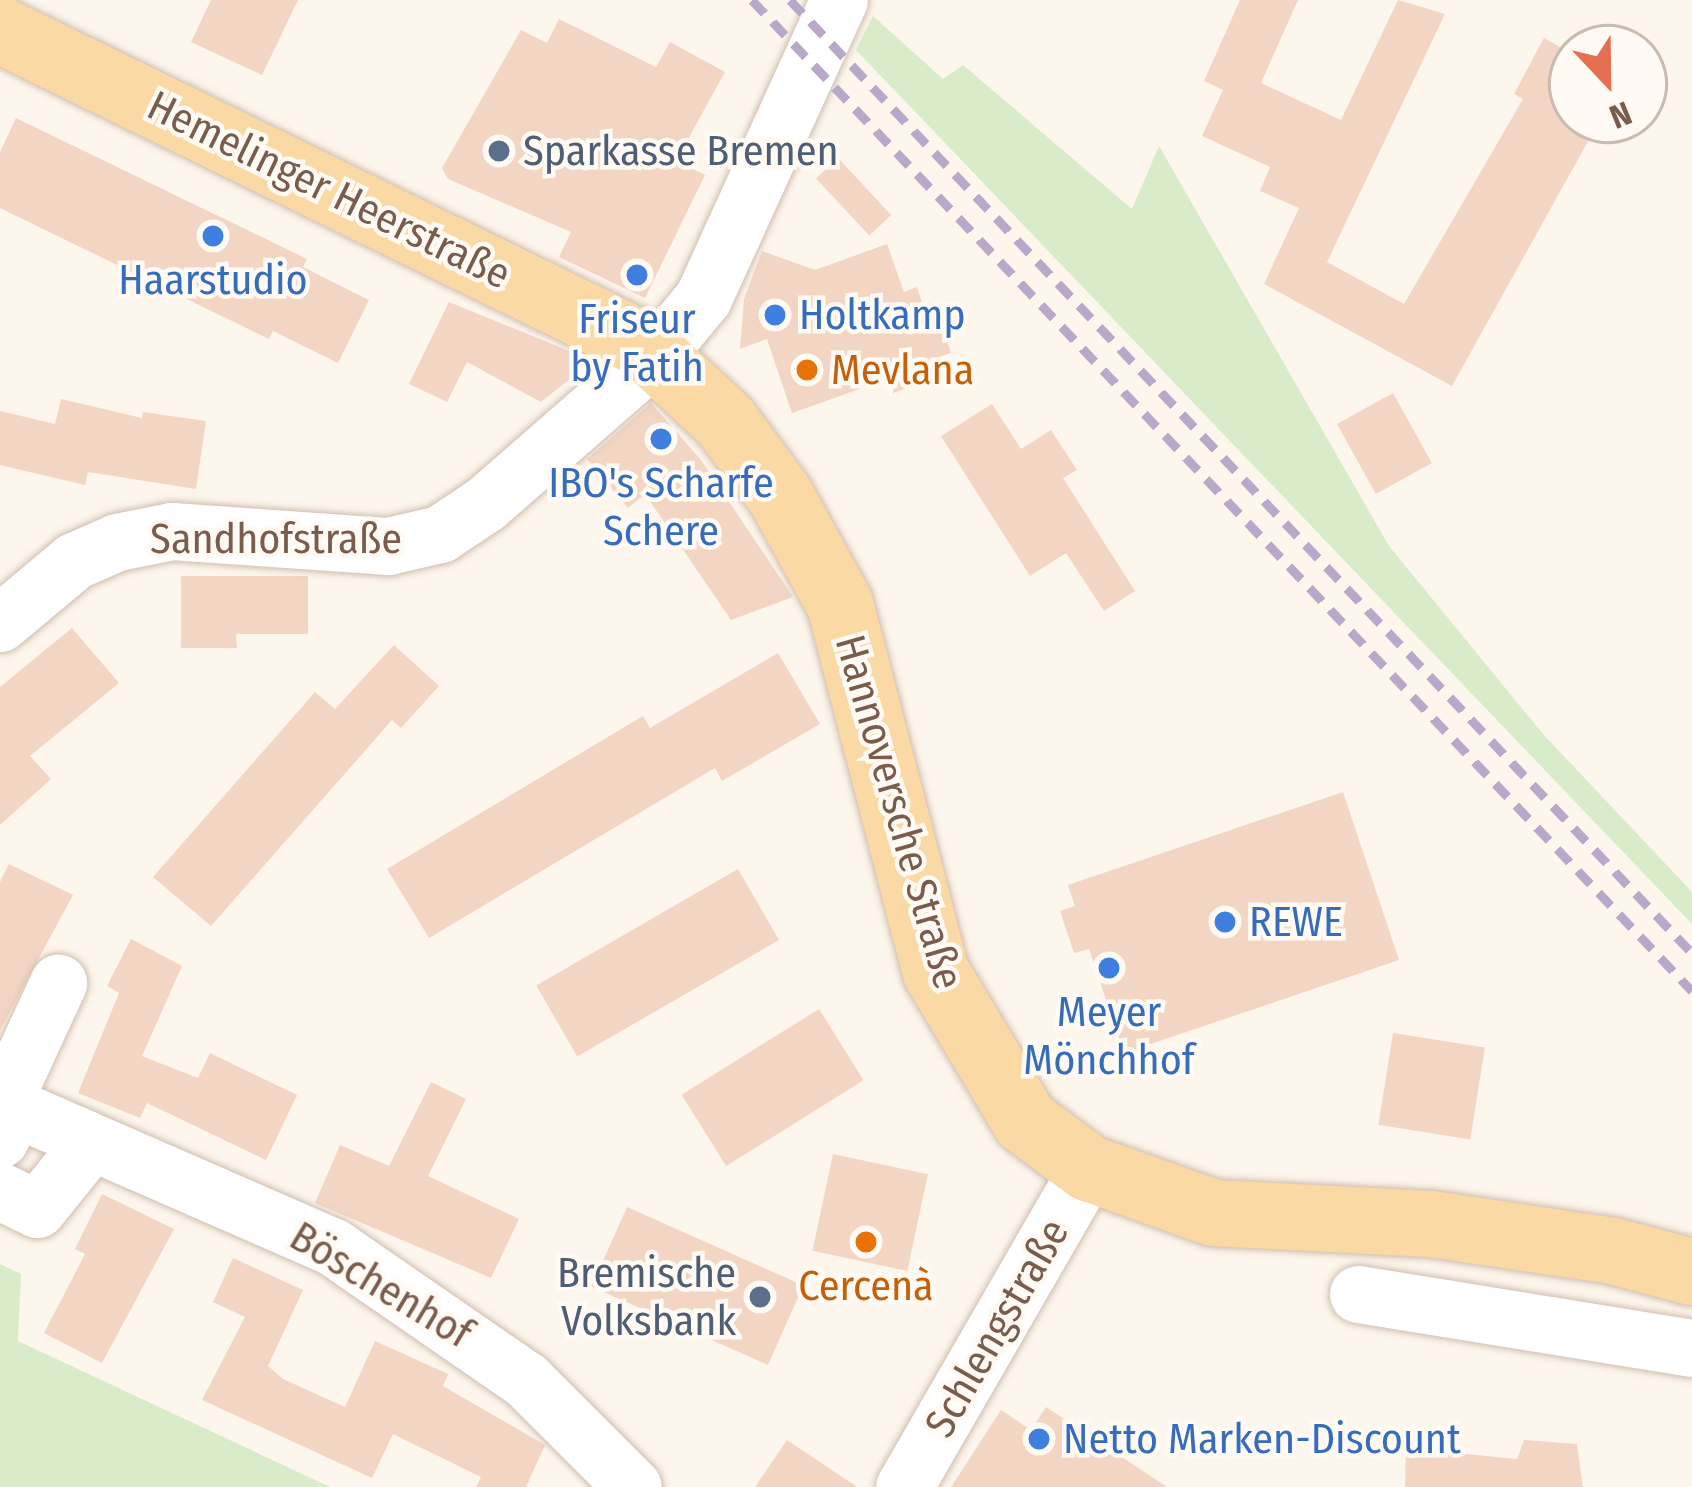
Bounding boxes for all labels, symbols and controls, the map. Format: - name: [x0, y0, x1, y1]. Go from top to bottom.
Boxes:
- north arrow: [1548, 24, 1668, 144]
- street label: Hemelinger Heerstraße: [139, 80, 519, 300]
- text: N: [1604, 92, 1637, 137]
- place label: Sparkasse Bremen: [523, 126, 839, 176]
- marker: Sparkasse Bremen: [486, 138, 512, 164]
- marker: Haarstudio: [200, 223, 226, 249]
- place label: Haarstudio: [118, 255, 308, 305]
- marker: Friseur by Fatih: [624, 262, 650, 288]
- place label: Holtkamp: [799, 290, 966, 340]
- place label: Friseur by Fatih: [570, 294, 704, 392]
- marker: Holtkamp: [762, 302, 788, 328]
- place label: Mevlana: [831, 345, 974, 395]
- marker: Mevlana: [794, 357, 820, 383]
- marker: IBO's Scharfe Schere: [648, 426, 674, 452]
- place label: IBO's Scharfe Schere: [548, 458, 774, 556]
- street label: Sandhofstraße: [150, 514, 402, 564]
- street label: Hannoversche Straße: [824, 629, 974, 995]
- place label: REWE: [1249, 897, 1343, 947]
- marker: REWE: [1212, 909, 1238, 935]
- marker: Meyer Mönchhof: [1096, 955, 1122, 981]
- place label: Meyer Mönchhof: [1023, 987, 1195, 1086]
- street label: Schlengstraße: [914, 1210, 1080, 1446]
- street label: Böschenhof: [281, 1211, 481, 1359]
- marker: Cercenà: [853, 1229, 879, 1255]
- place label: Bremische Volksbank: [557, 1248, 736, 1346]
- place label: Cercenà: [798, 1261, 934, 1311]
- marker: Bremische Volksbank: [747, 1284, 773, 1310]
- place label: Netto Marken-Discount: [1063, 1414, 1461, 1464]
- marker: Netto Marken-Discount: [1026, 1426, 1052, 1452]

